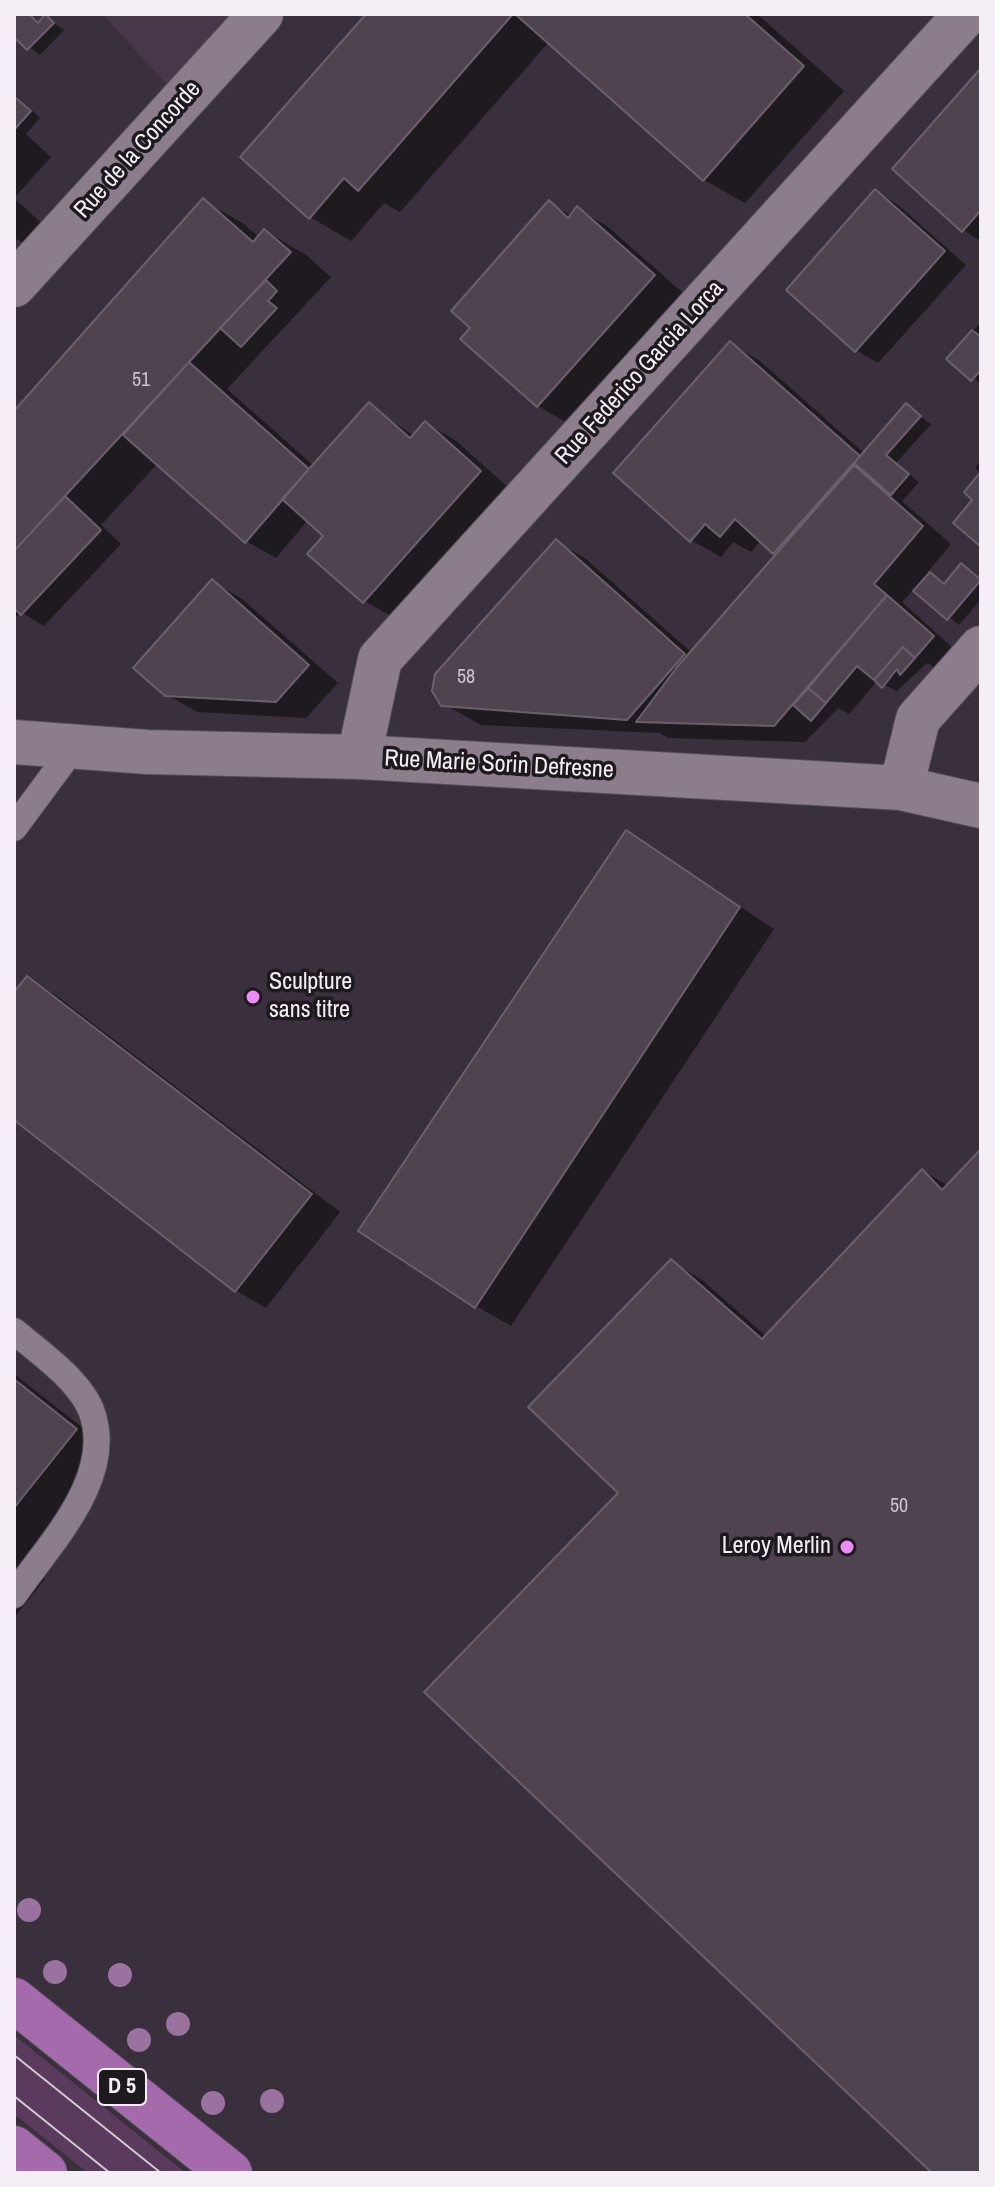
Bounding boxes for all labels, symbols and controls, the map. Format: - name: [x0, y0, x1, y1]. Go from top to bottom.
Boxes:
- street label: Rue de la Concorde: [69, 75, 207, 225]
- street label: Rue Federico Garcia Lorca: [550, 275, 730, 471]
- house number: 51: [132, 369, 150, 393]
- house number: 58: [457, 666, 475, 690]
- street label: Rue Marie Sorin Defresne: [384, 745, 614, 785]
- place label: Sculpture sans titre: [269, 969, 352, 1025]
- marker: Sculpture sans titre: [244, 988, 262, 1006]
- house number: 50: [890, 1495, 908, 1519]
- place label: Leroy Merlin: [722, 1533, 831, 1561]
- marker: Leroy Merlin: [838, 1538, 856, 1556]
- road number: D 5: [98, 2069, 146, 2105]

